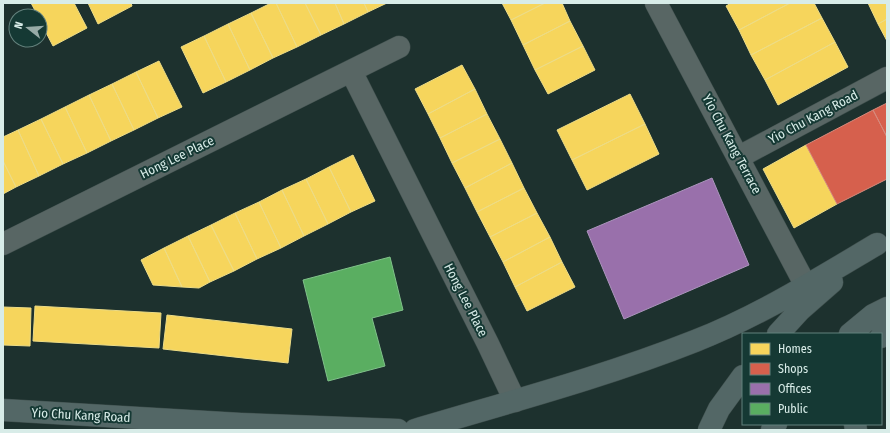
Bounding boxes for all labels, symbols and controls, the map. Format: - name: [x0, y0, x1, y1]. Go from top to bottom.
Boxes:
- north arrow: [8, 8, 48, 48]
- text: N: [12, 20, 26, 30]
- street label: Yio Chu Kang Road: [766, 87, 860, 147]
- street label: Yio Chu Kang Terrace: [699, 92, 765, 196]
- street label: Hong Lee Place: [138, 133, 216, 181]
- street label: Hong Lee Place: [441, 261, 491, 339]
- legend: [742, 333, 882, 425]
- text: Homes: [778, 342, 812, 356]
- text: Shops: [778, 362, 808, 376]
- text: Offices: [778, 382, 811, 396]
- text: Public: [778, 402, 808, 416]
- street label: Yio Chu Kang Road: [31, 405, 131, 425]

